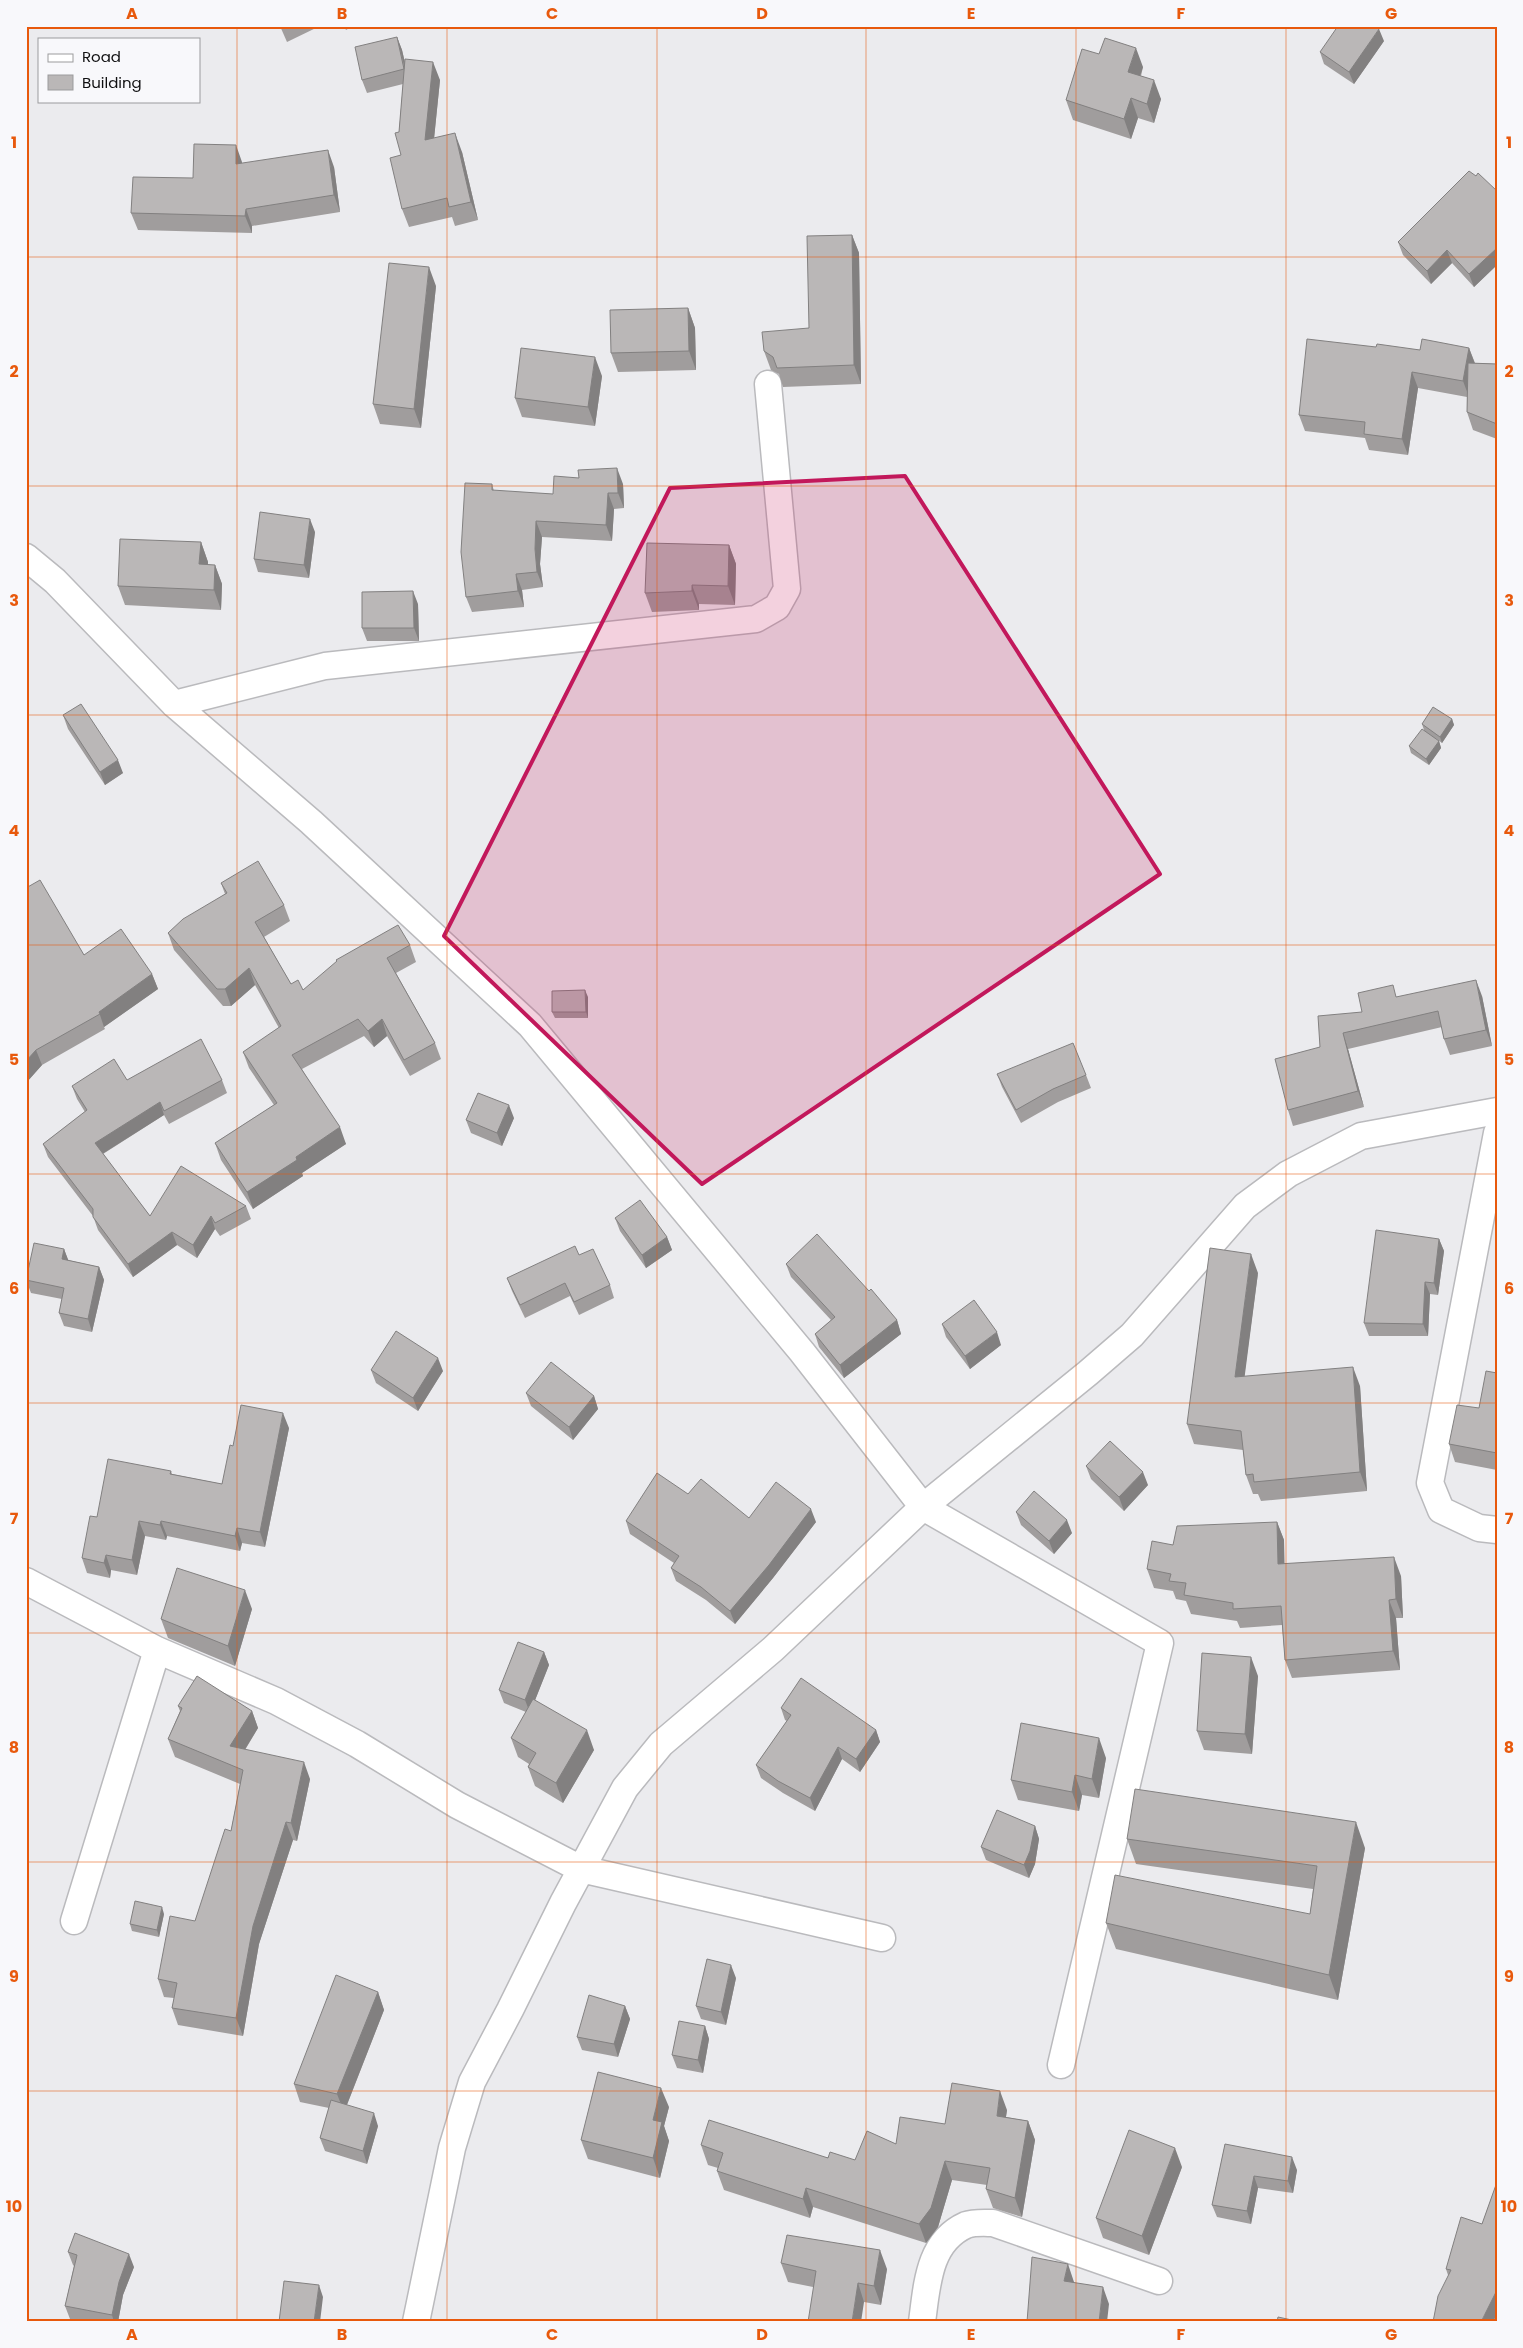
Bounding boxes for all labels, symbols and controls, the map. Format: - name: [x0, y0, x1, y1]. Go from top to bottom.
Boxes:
- text: A: [126, 2, 138, 25]
- text: B: [337, 2, 347, 25]
- text: C: [546, 2, 558, 25]
- text: D: [756, 2, 768, 25]
- text: E: [967, 2, 975, 25]
- text: F: [1177, 2, 1186, 25]
- text: G: [1385, 2, 1397, 25]
- legend: [38, 38, 200, 102]
- text: Road: [82, 46, 121, 67]
- text: Building: [82, 72, 142, 93]
- text: 1: [11, 131, 17, 154]
- text: 1: [1506, 131, 1512, 154]
- text: 2: [9, 360, 19, 383]
- text: 2: [1504, 360, 1514, 383]
- text: 3: [9, 589, 19, 612]
- text: 3: [1504, 589, 1514, 612]
- text: 4: [9, 819, 20, 842]
- text: 4: [1504, 819, 1515, 842]
- text: 5: [9, 1048, 19, 1071]
- text: 5: [1504, 1048, 1514, 1071]
- text: 6: [9, 1277, 19, 1300]
- text: 6: [1504, 1277, 1514, 1300]
- text: 7: [10, 1507, 19, 1530]
- text: 7: [1505, 1507, 1514, 1530]
- text: 8: [9, 1736, 19, 1759]
- text: 8: [1504, 1736, 1514, 1759]
- text: 9: [9, 1965, 19, 1988]
- text: 9: [1504, 1965, 1514, 1988]
- text: 10: [6, 2195, 22, 2218]
- text: 10: [1501, 2195, 1517, 2218]
- text: A: [126, 2323, 138, 2346]
- text: B: [337, 2323, 347, 2346]
- text: C: [546, 2323, 558, 2346]
- text: D: [756, 2323, 768, 2346]
- text: E: [967, 2323, 975, 2346]
- text: F: [1177, 2323, 1186, 2346]
- text: G: [1385, 2323, 1397, 2346]

